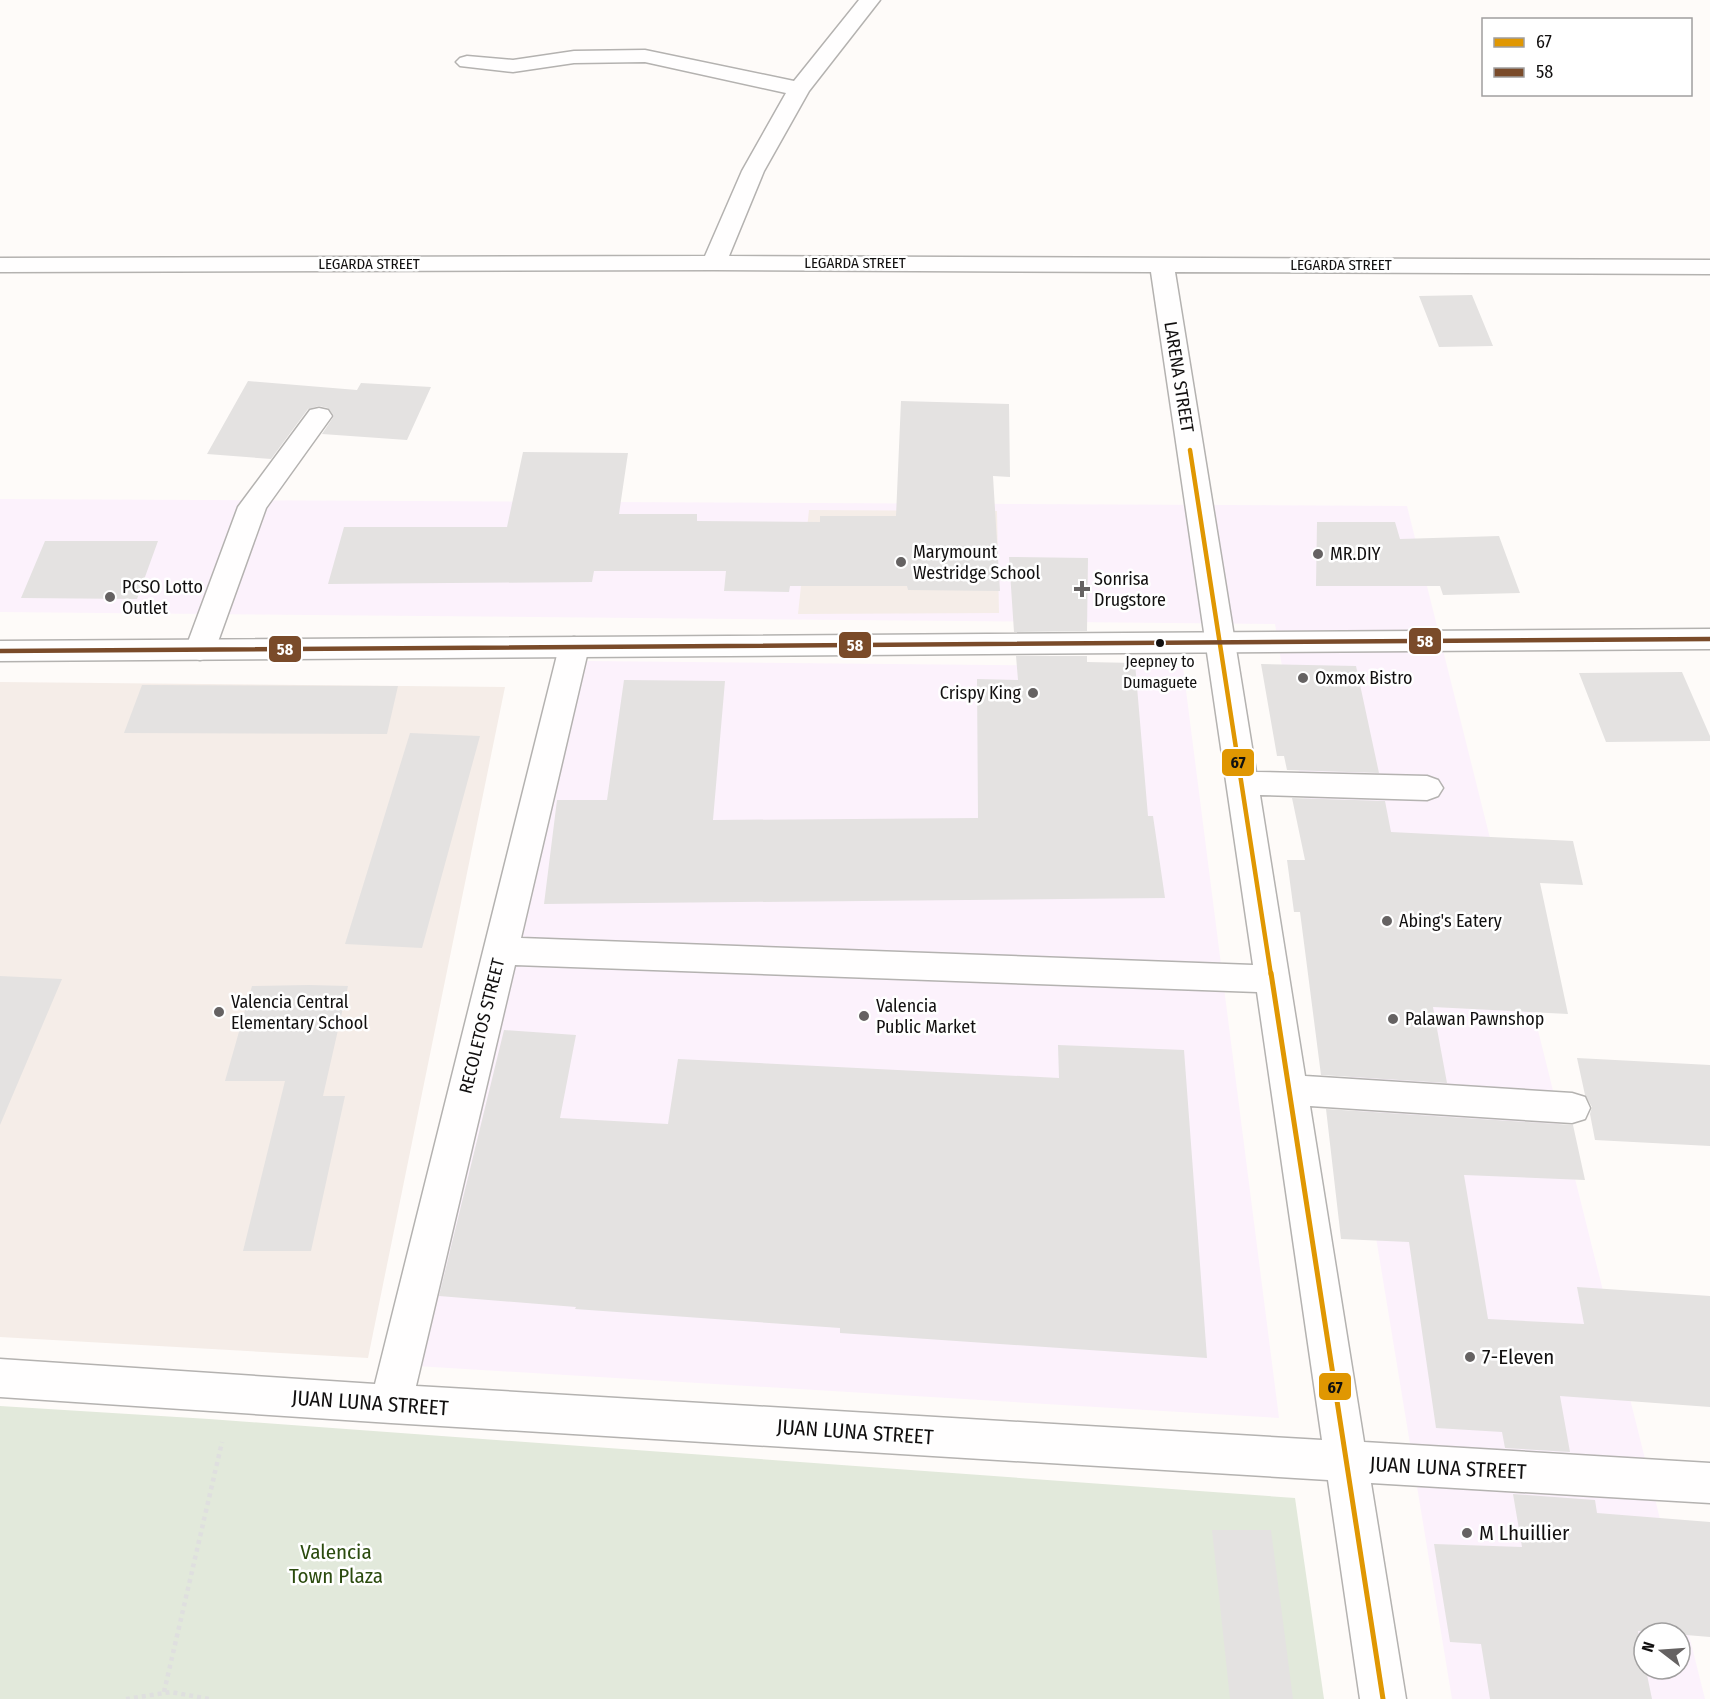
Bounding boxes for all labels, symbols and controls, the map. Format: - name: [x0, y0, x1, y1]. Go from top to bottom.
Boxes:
- legend: [1482, 18, 1692, 96]
- text: 67: [1536, 31, 1552, 53]
- text: 58: [1536, 61, 1553, 83]
- street label: LEGARDA STREET: [804, 254, 906, 272]
- street label: LEGARDA STREET: [318, 255, 420, 273]
- street label: LEGARDA STREET: [1290, 256, 1392, 274]
- street label: LARENA STREET: [1159, 320, 1199, 435]
- place label: Marymount Westridge School: [913, 541, 1041, 584]
- place label: MR.DIY: [1330, 543, 1381, 565]
- marker: MR.DIY: [1311, 547, 1325, 561]
- marker: Marymount Westridge School: [894, 555, 908, 569]
- place label: Sonrisa Drugstore: [1094, 568, 1166, 611]
- place label: PCSO Lotto Outlet: [122, 576, 203, 619]
- marker: Sonrisa Drugstore: [1075, 582, 1089, 596]
- marker: PCSO Lotto Outlet: [103, 590, 117, 604]
- line badge: 58: [1408, 627, 1442, 655]
- line badge: 58: [838, 631, 872, 659]
- text: 58: [1417, 632, 1434, 651]
- line badge: 58: [268, 635, 302, 663]
- text: 58: [847, 636, 864, 655]
- marker: Jeepney to Dumaguete: [1154, 637, 1166, 649]
- text: 58: [277, 640, 294, 659]
- place label: Jeepney to Dumaguete: [1123, 652, 1197, 692]
- place label: Oxmox Bistro: [1315, 667, 1412, 689]
- marker: Oxmox Bistro: [1296, 671, 1310, 685]
- place label: Crispy King: [940, 682, 1022, 704]
- marker: Crispy King: [1026, 686, 1040, 700]
- line badge: 67: [1221, 748, 1255, 777]
- text: 67: [1231, 753, 1246, 772]
- place label: Abing's Eatery: [1399, 910, 1502, 932]
- marker: Abing's Eatery: [1380, 914, 1394, 928]
- street label: RECOLETOS STREET: [455, 955, 510, 1096]
- place label: Valencia Central Elementary School: [231, 991, 368, 1034]
- place label: Valencia Public Market: [876, 995, 976, 1038]
- marker: Valencia Central Elementary School: [212, 1005, 226, 1019]
- place label: Palawan Pawnshop: [1405, 1008, 1544, 1030]
- marker: Valencia Public Market: [857, 1009, 871, 1023]
- marker: Palawan Pawnshop: [1386, 1012, 1400, 1026]
- place label: 7-Eleven: [1482, 1344, 1554, 1370]
- marker: 7-Eleven: [1463, 1350, 1477, 1364]
- line badge: 67: [1318, 1372, 1352, 1401]
- text: 67: [1328, 1378, 1343, 1397]
- street label: JUAN LUNA STREET: [291, 1385, 450, 1421]
- street label: JUAN LUNA STREET: [776, 1414, 935, 1450]
- street label: JUAN LUNA STREET: [1369, 1451, 1527, 1485]
- place label: M Lhuillier: [1479, 1520, 1570, 1546]
- marker: M Lhuillier: [1460, 1526, 1474, 1540]
- park label: Valencia Town Plaza: [289, 1539, 383, 1589]
- north arrow: [1632, 1621, 1692, 1681]
- text: N: [1638, 1639, 1659, 1654]

